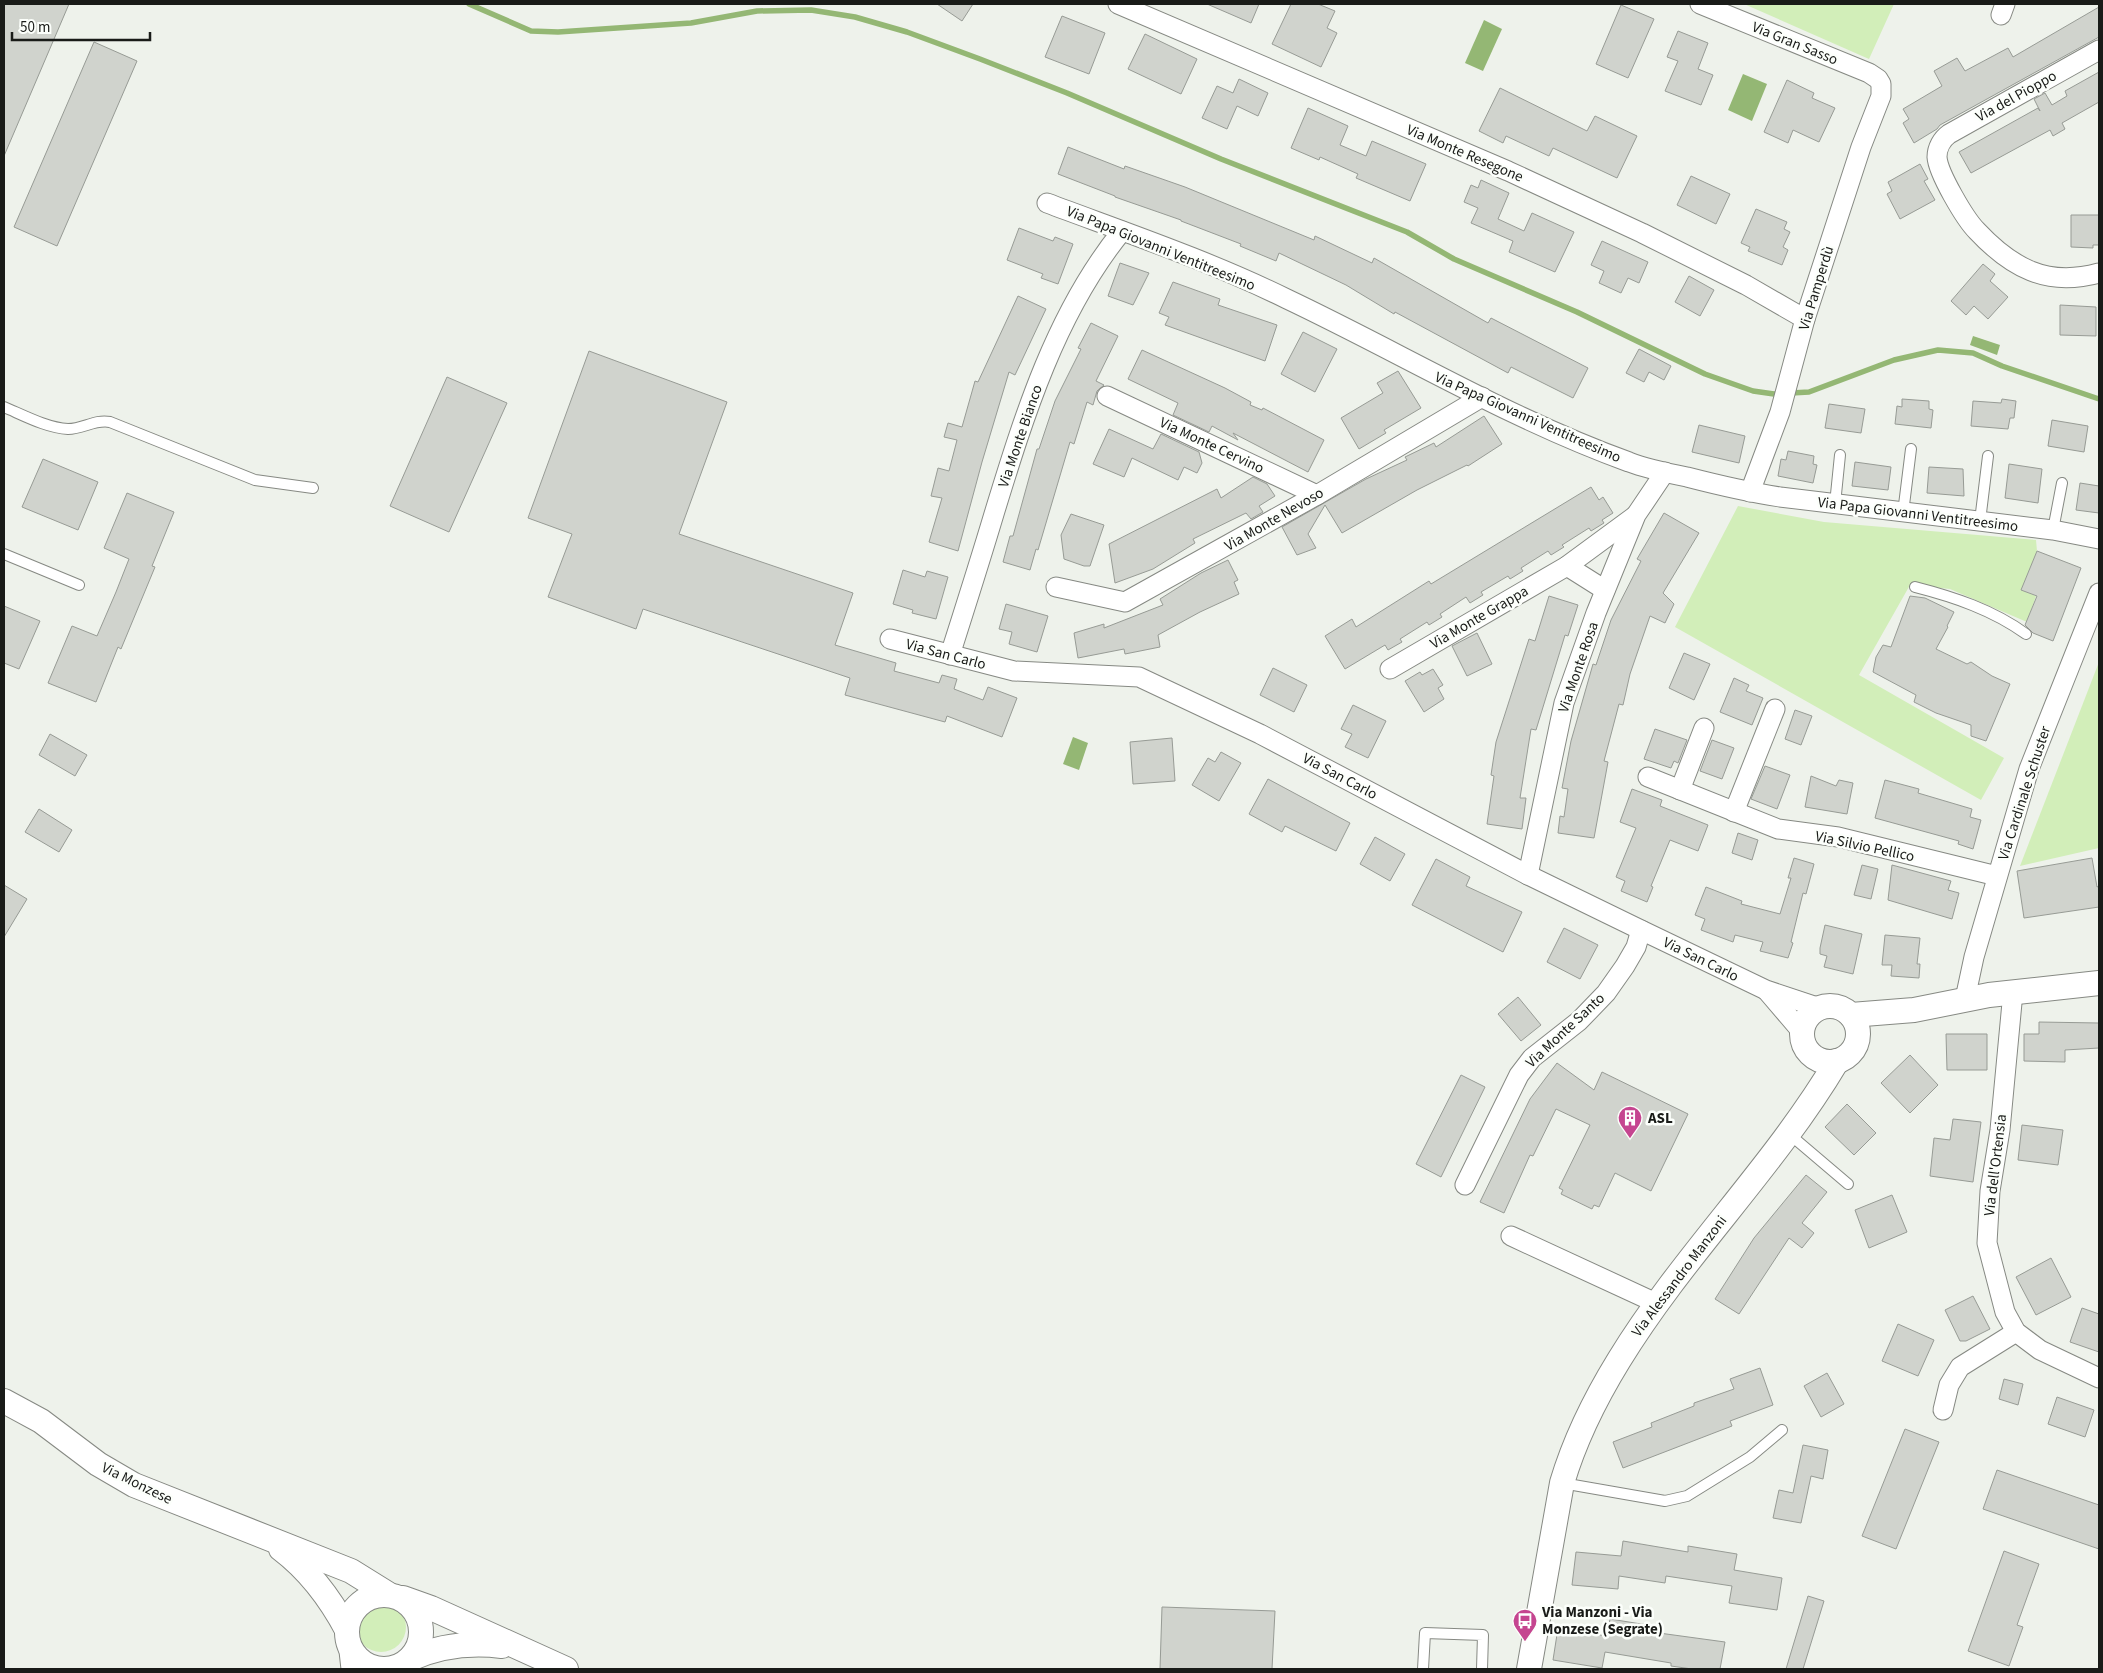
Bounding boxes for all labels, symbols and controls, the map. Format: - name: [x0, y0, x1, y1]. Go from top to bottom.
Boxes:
- scale bar: [12, 10, 150, 42]
- text: 50 m: [20, 17, 50, 38]
- street label: Via Gran Sasso: [1749, 17, 1841, 70]
- street label: Via del Pioppo: [1972, 66, 2061, 127]
- street label: Via Monte Resegone: [1403, 119, 1526, 188]
- street label: Via Papa Giovanni Ventitreesimo: [1063, 201, 1258, 296]
- street label: Via Pamperdù: [1794, 243, 1839, 333]
- street label: Via Papa Giovanni Ventitreesimo: [1431, 367, 1624, 468]
- street label: Via Monte Bianco: [993, 382, 1048, 490]
- street label: Via Monte Cervino: [1156, 412, 1267, 479]
- street label: Via Monte Nevoso: [1221, 483, 1328, 556]
- street label: Via Papa Giovanni Ventitreesimo: [1816, 492, 2019, 537]
- street label: Via Monte Grappa: [1426, 581, 1532, 654]
- street label: Via Monte Rosa: [1553, 619, 1604, 715]
- street label: Via San Carlo: [904, 634, 988, 675]
- street label: Via Cardinale Schuster: [1993, 723, 2056, 863]
- street label: Via San Carlo: [1299, 748, 1381, 805]
- street label: Via Silvio Pellico: [1813, 826, 1916, 867]
- street label: Via San Carlo: [1659, 932, 1742, 987]
- street label: Via Monte Santo: [1521, 988, 1610, 1073]
- building icon: ASL: [1617, 1105, 1643, 1139]
- place label: ASL: [1647, 1108, 1673, 1129]
- street label: Via dell'Ortensia: [1979, 1113, 2012, 1217]
- street label: Via Alessandro Manzoni: [1627, 1211, 1732, 1341]
- street label: Via Monzese: [98, 1457, 176, 1510]
- place label: Via Manzoni - Via Monzese (Segrate): [1541, 1602, 1663, 1640]
- bus stop icon: Via Manzoni - Via Monzese (Segrate): [1512, 1608, 1538, 1642]

